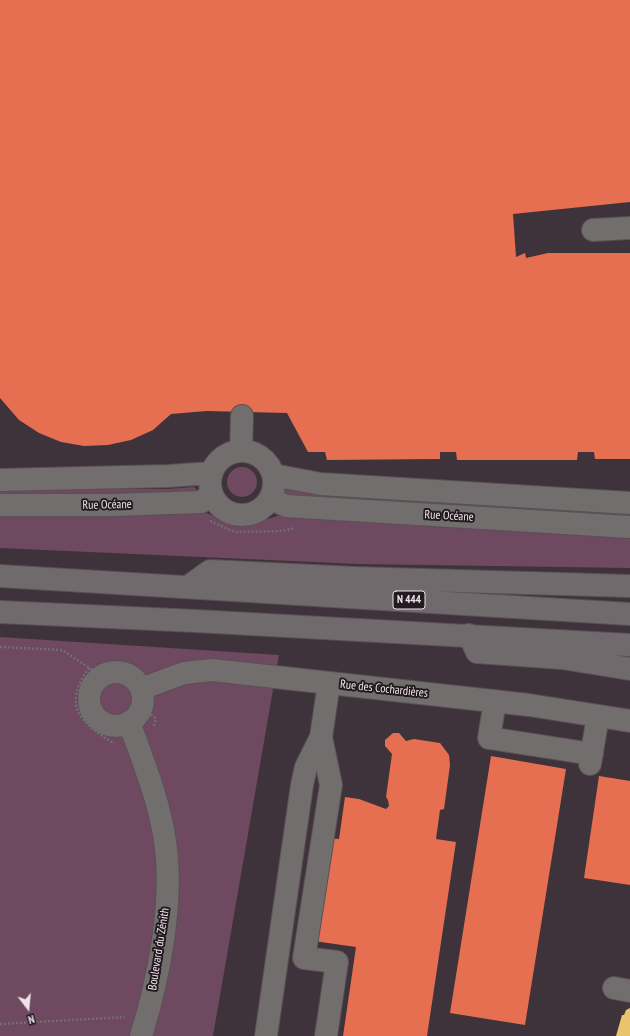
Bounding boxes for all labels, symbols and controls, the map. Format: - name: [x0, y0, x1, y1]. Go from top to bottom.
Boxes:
- street label: Rue Océane: [82, 497, 132, 513]
- street label: Rue Océane: [424, 508, 474, 524]
- road number: N 444: [393, 591, 425, 609]
- street label: Rue des Cochardières: [339, 677, 429, 701]
- street label: Boulevard du Zénith: [145, 907, 173, 991]
- north arrow: [8, 988, 48, 1028]
- text: N: [27, 1012, 36, 1027]

